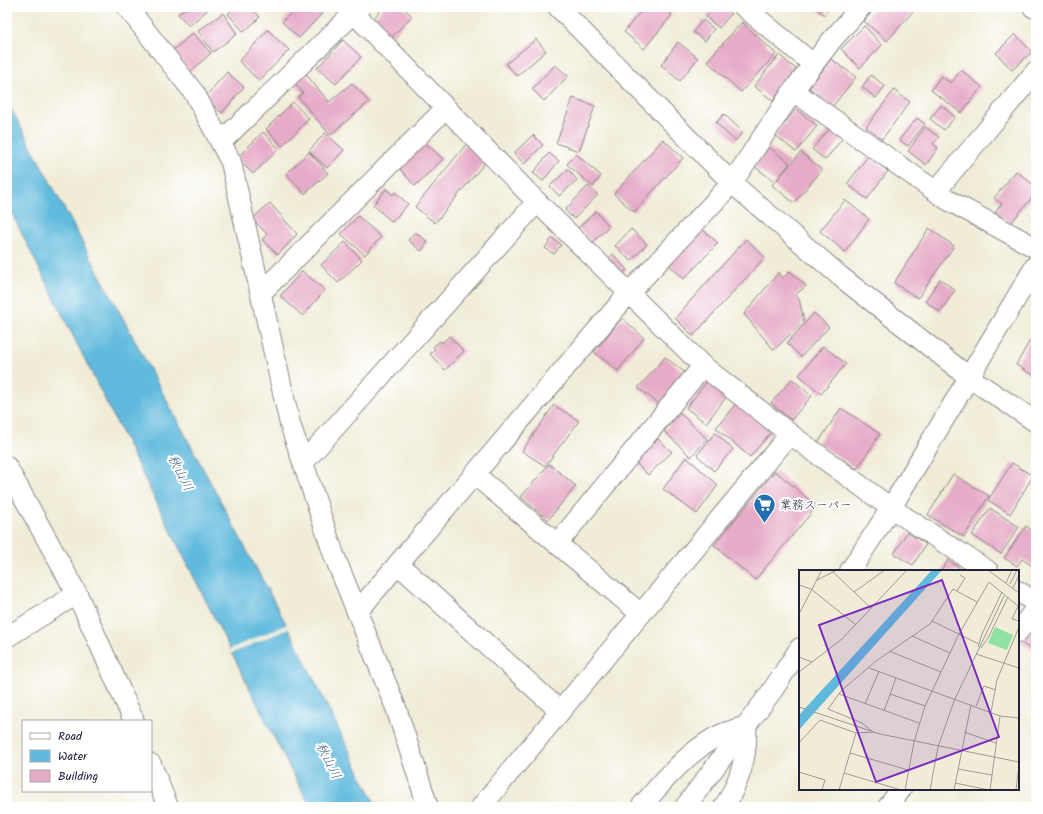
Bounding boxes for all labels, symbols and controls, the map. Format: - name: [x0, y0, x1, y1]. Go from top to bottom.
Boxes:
- water label: 秋山川: [162, 451, 198, 495]
- supermarket icon: 業務スーパー: [752, 492, 778, 525]
- place label: 業務スーパー: [780, 496, 852, 515]
- inset map: [799, 570, 1019, 790]
- legend: [22, 720, 152, 792]
- text: Road: [58, 727, 83, 746]
- water label: 秋山川: [310, 739, 346, 783]
- text: Water: [58, 747, 88, 766]
- text: Building: [58, 767, 98, 786]

